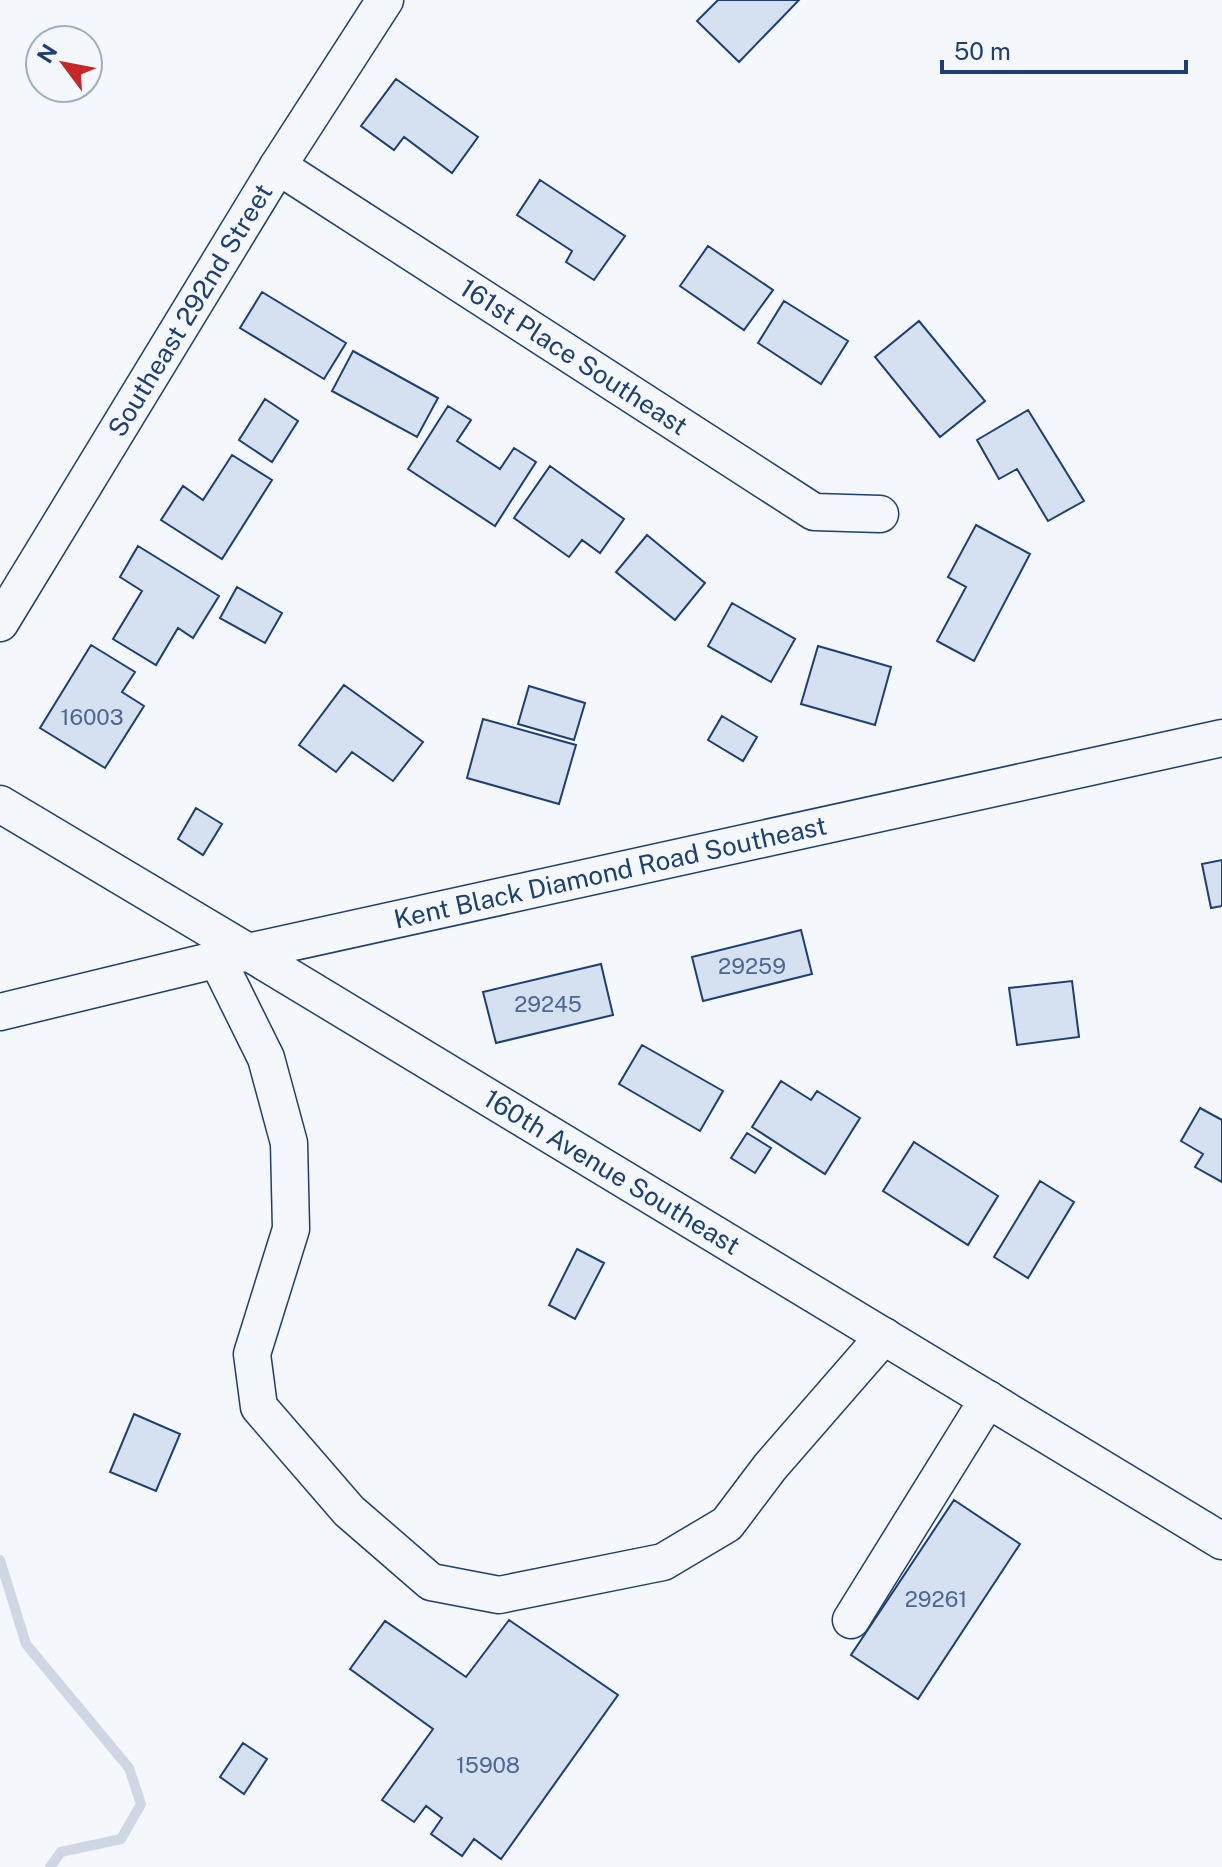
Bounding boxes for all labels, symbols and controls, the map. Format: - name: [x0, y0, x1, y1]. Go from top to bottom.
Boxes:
- north arrow: [24, 24, 104, 104]
- scale bar: [942, 24, 1186, 74]
- text: 50 m: [954, 37, 1011, 65]
- text: N: [31, 39, 63, 68]
- street label: Southeast 292nd Street: [101, 178, 279, 442]
- street label: 161st Place Southeast: [455, 272, 694, 441]
- house number: 16003: [60, 704, 124, 730]
- street label: Kent Black Diamond Road Southeast: [391, 809, 829, 935]
- house number: 29259: [718, 953, 786, 979]
- house number: 29245: [514, 991, 582, 1017]
- street label: 160th Avenue Southeast: [478, 1082, 746, 1261]
- house number: 29261: [905, 1586, 967, 1612]
- house number: 15908: [456, 1752, 520, 1778]

